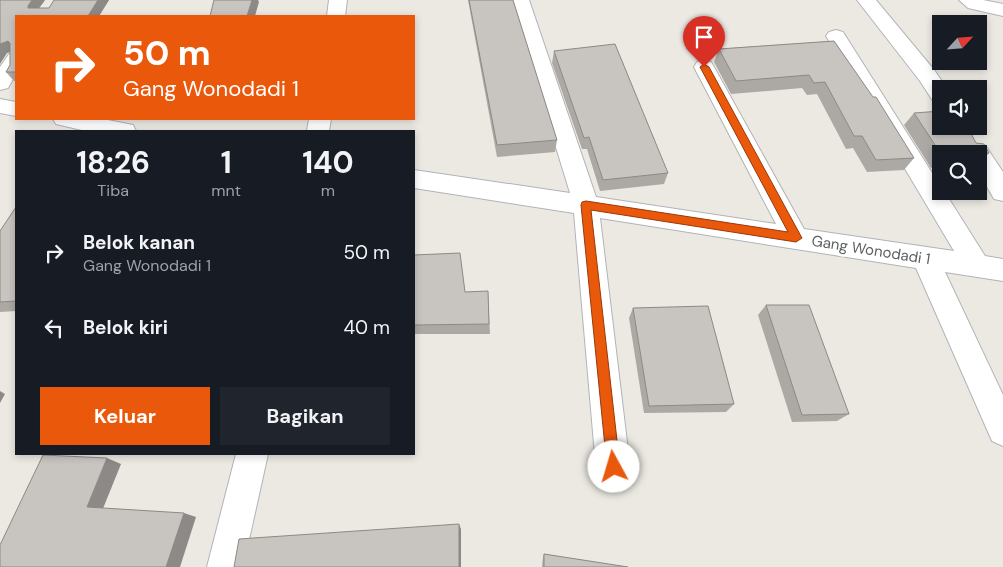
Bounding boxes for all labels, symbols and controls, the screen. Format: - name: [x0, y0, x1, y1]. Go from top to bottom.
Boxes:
- north arrow: [932, 15, 988, 70]
- map controls: [932, 15, 987, 200]
- pin: [683, 16, 725, 67]
- icon: arrive: [690, 23, 718, 51]
- text: 50 m: [123, 30, 211, 76]
- icon: right: [40, 35, 105, 100]
- text: Gang Wonodadi 1: [123, 74, 299, 103]
- button: sound: [932, 80, 987, 135]
- text: 18:26: [76, 143, 150, 182]
- text: 1: [221, 143, 232, 182]
- text: 140: [302, 143, 354, 182]
- button: search: [932, 145, 987, 200]
- text: Tiba: [97, 180, 129, 201]
- text: mnt: [211, 180, 241, 201]
- text: m: [321, 180, 335, 201]
- text: Belok kanan: [83, 230, 195, 255]
- street label: Gang Wonodadi 1: [810, 231, 932, 269]
- icon: right: [40, 239, 68, 267]
- text: 50 m: [343, 240, 390, 265]
- text: Gang Wonodadi 1: [83, 255, 211, 276]
- icon: left: [40, 314, 68, 342]
- text: Belok kiri: [83, 315, 168, 340]
- text: 40 m: [343, 315, 390, 340]
- button: Keluar: [40, 387, 210, 445]
- button: Bagikan: [220, 387, 390, 445]
- position arrow: [587, 440, 639, 492]

